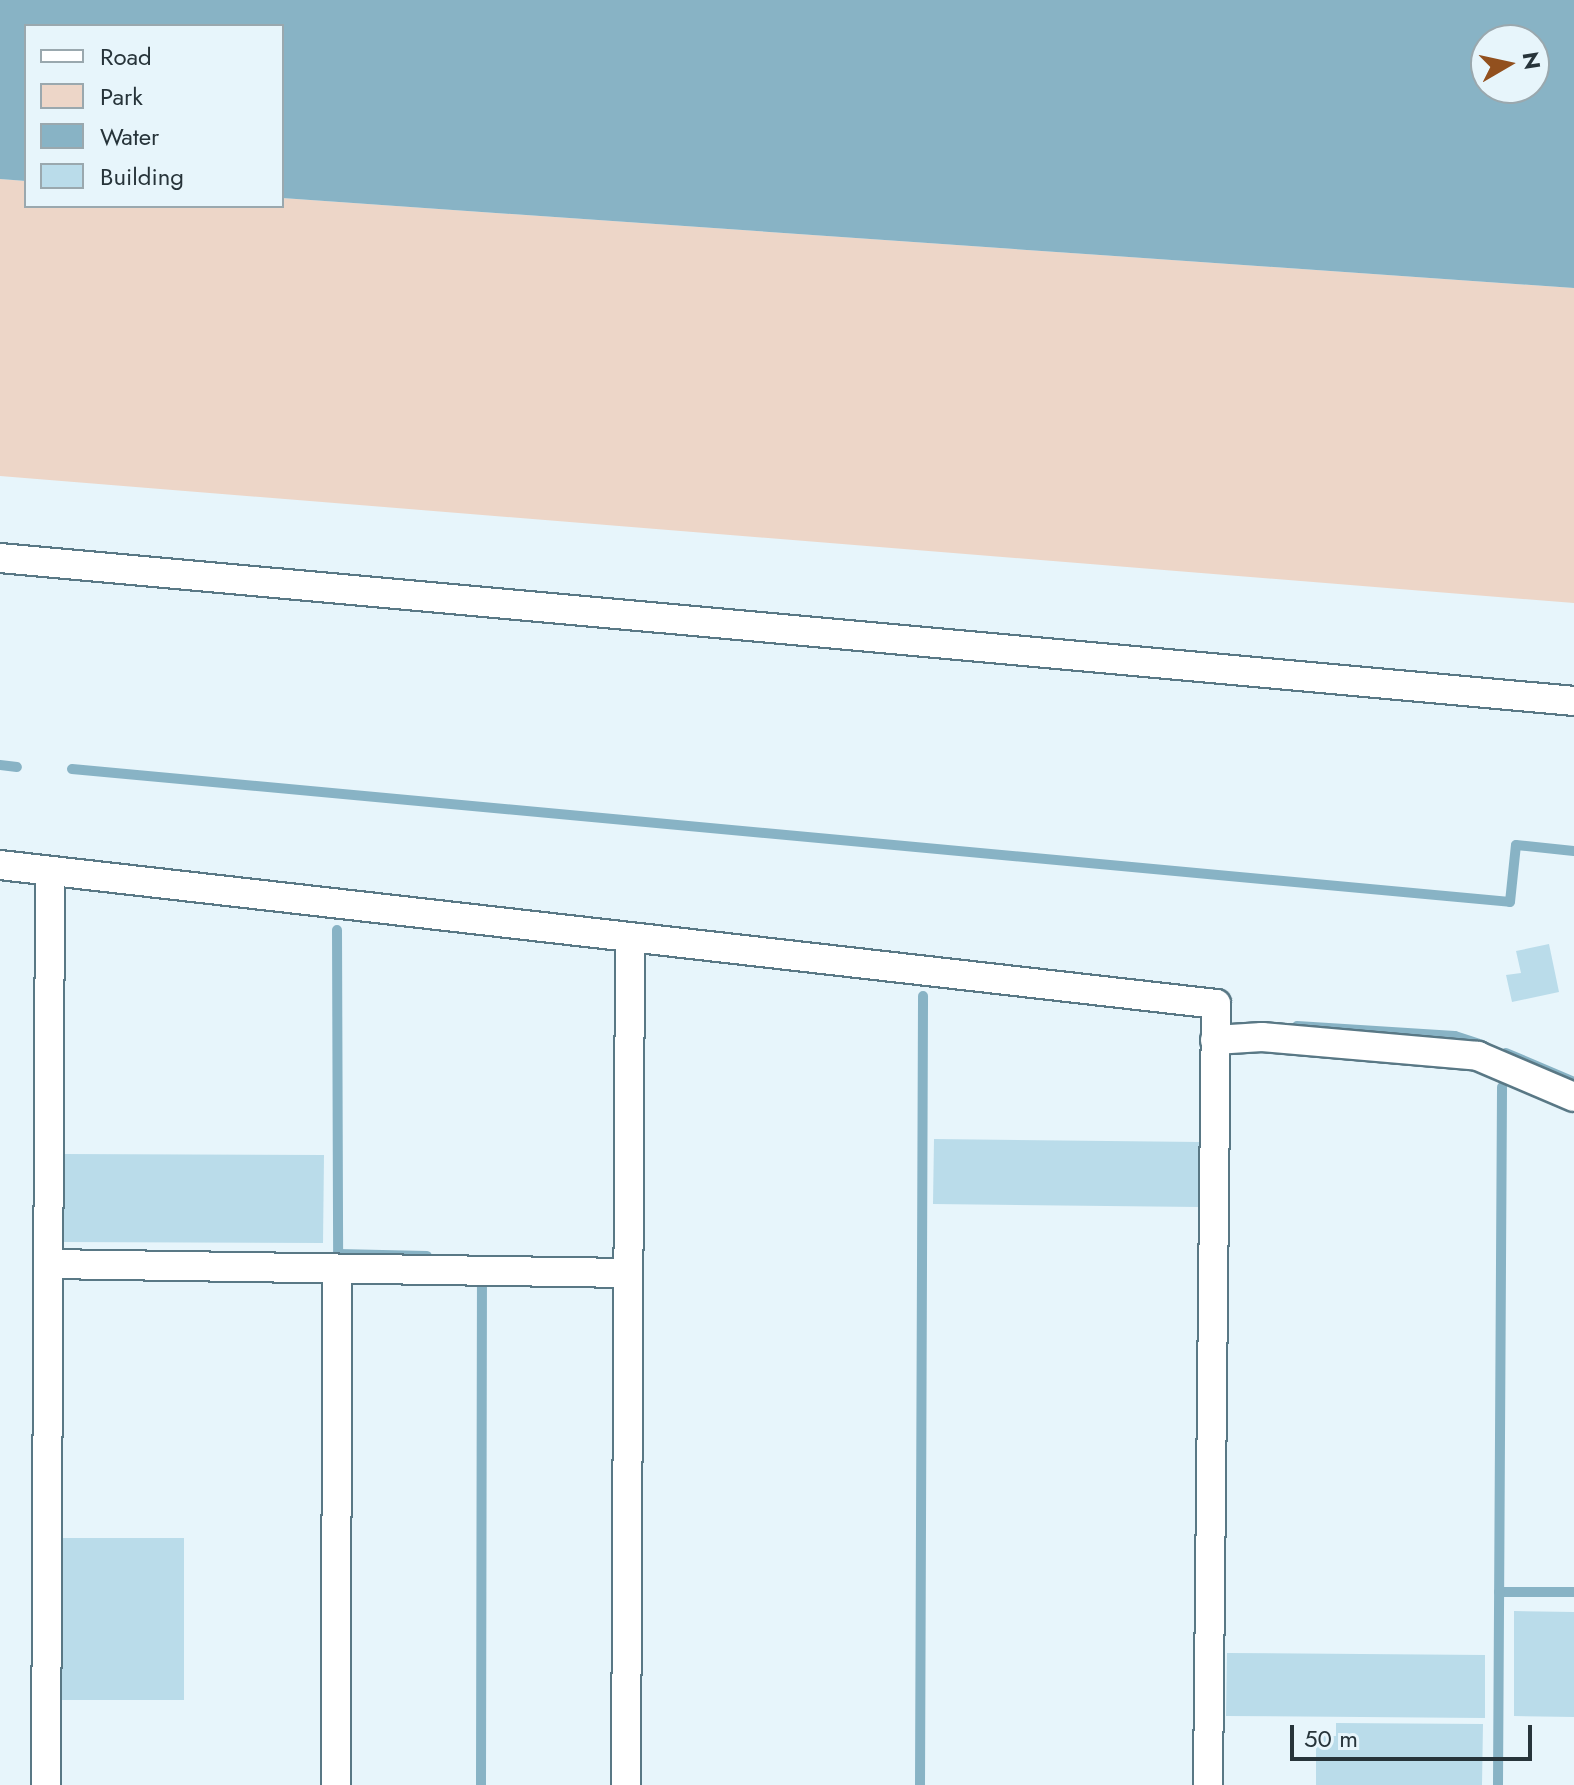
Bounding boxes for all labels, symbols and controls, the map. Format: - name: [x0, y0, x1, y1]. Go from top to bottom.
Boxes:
- legend: [24, 24, 284, 208]
- north arrow: [1470, 24, 1550, 104]
- text: Road: [100, 39, 152, 74]
- text: N: [1515, 49, 1549, 72]
- text: Park: [100, 79, 143, 114]
- text: Water: [100, 119, 159, 154]
- text: Building: [100, 159, 184, 194]
- scale bar: [1294, 1709, 1536, 1759]
- text: 50 m: [1304, 1721, 1358, 1756]

